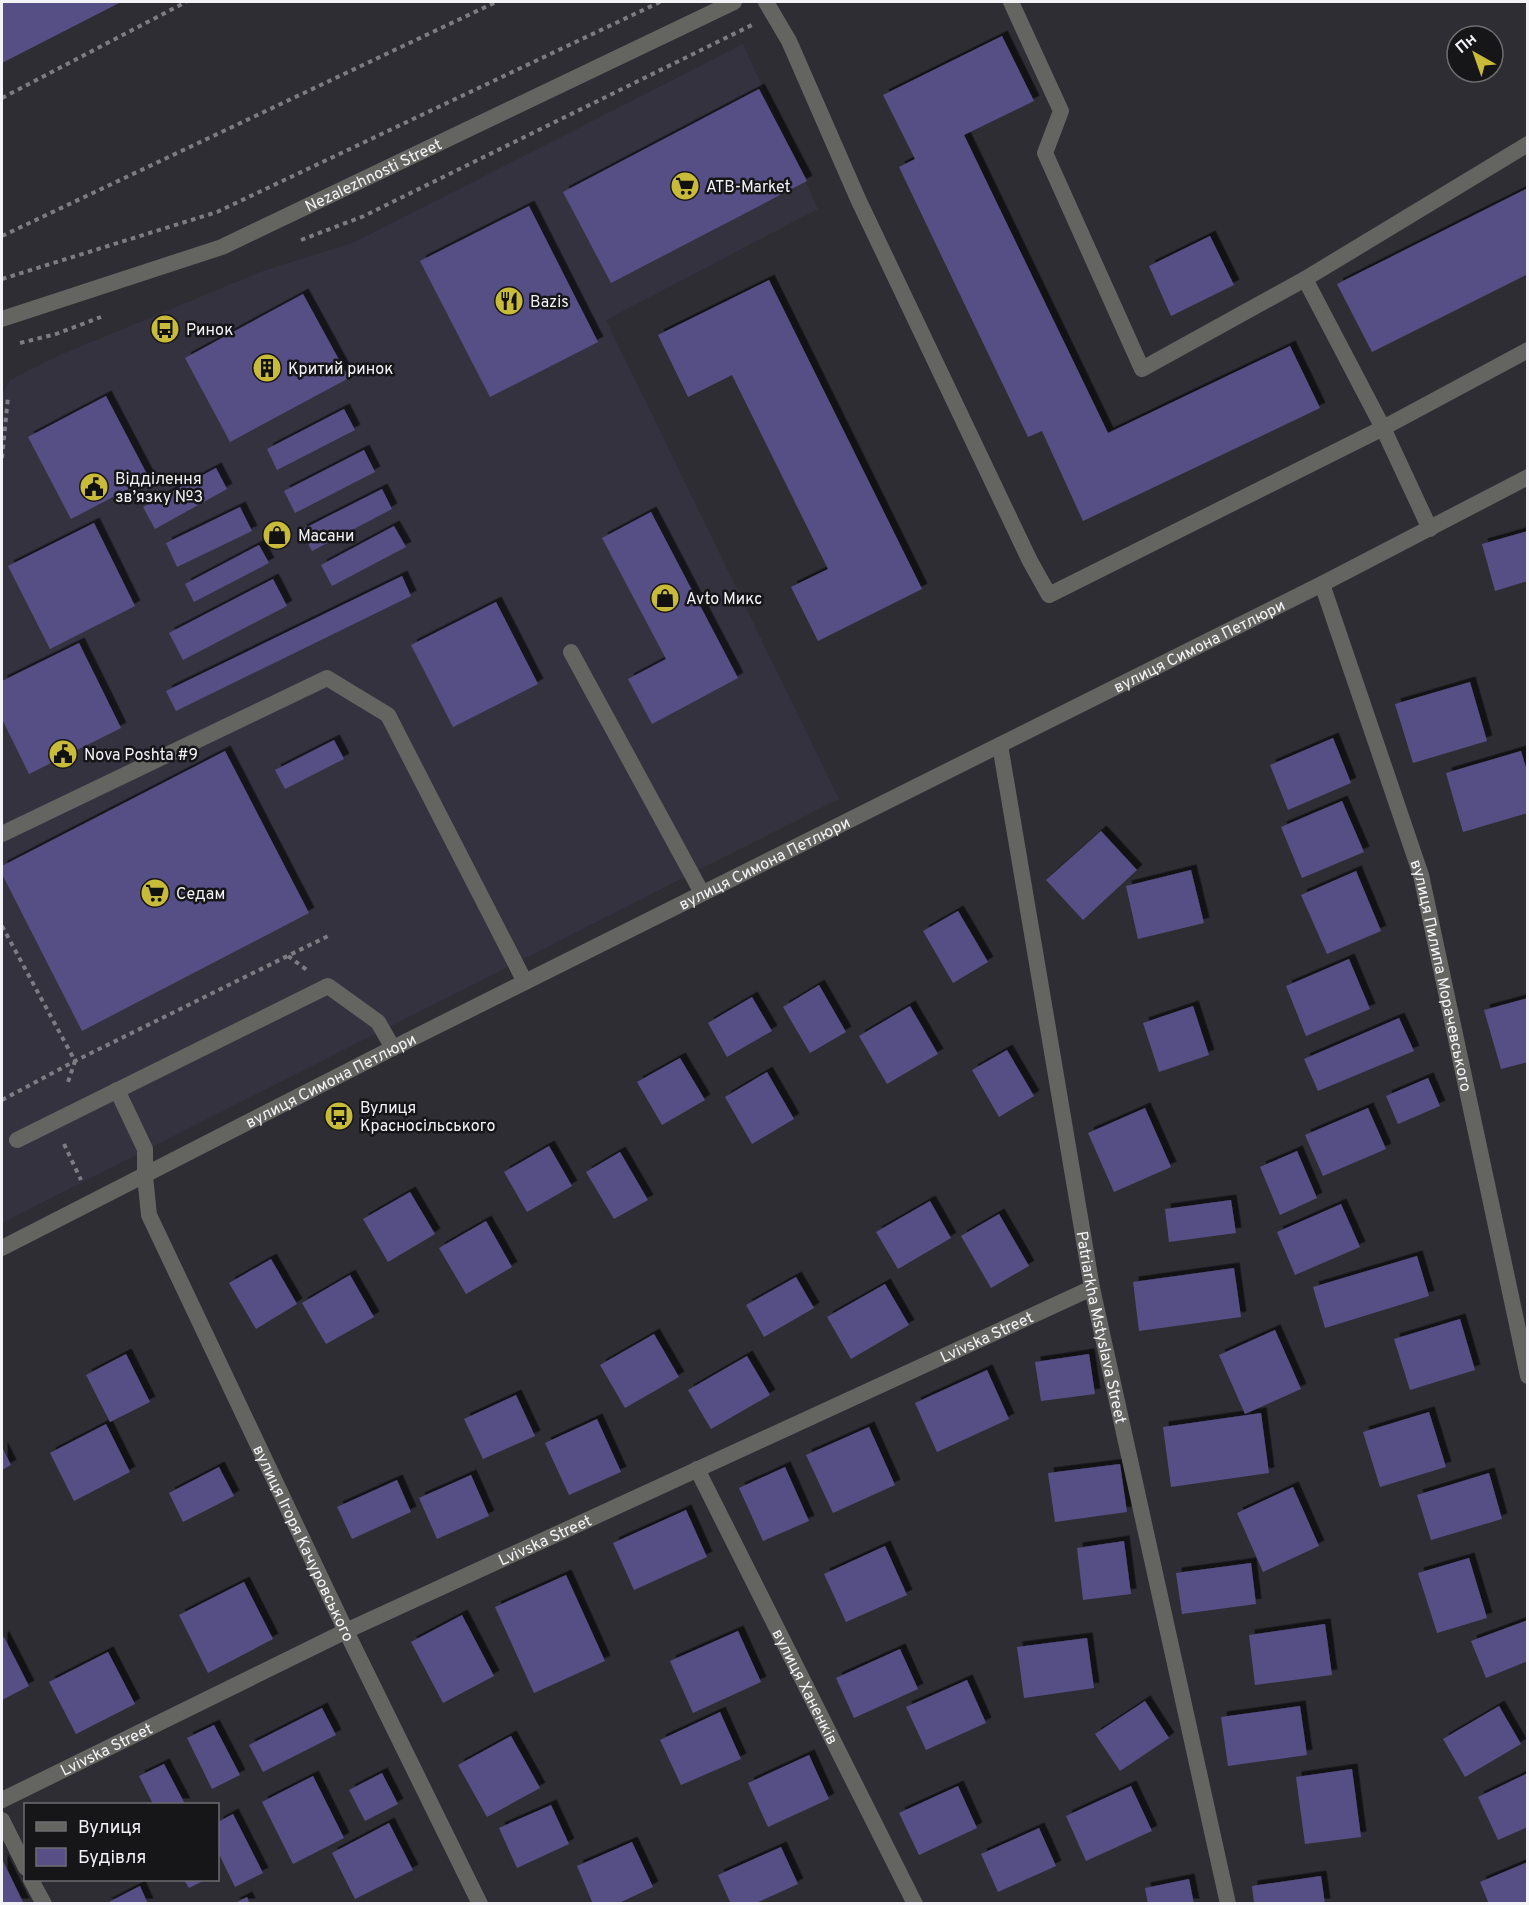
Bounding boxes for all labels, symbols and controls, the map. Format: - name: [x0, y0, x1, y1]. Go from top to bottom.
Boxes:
- north arrow: [1445, 24, 1505, 84]
- text: Пн: [1452, 29, 1481, 59]
- street label: Nezalezhnosti Street: [302, 135, 446, 218]
- supermarket icon: ATB-Market: [669, 170, 701, 202]
- place label: ATB-Market: [706, 178, 791, 198]
- restaurant icon: Bazis: [493, 285, 525, 317]
- place label: Bazis: [530, 293, 569, 313]
- bus stop icon: Ринок: [149, 313, 181, 345]
- place label: Ринок: [186, 321, 233, 341]
- building icon: Критий ринок: [251, 352, 283, 384]
- place label: Критий ринок: [288, 360, 393, 380]
- place label: Відділення зв’язку №3: [115, 470, 203, 508]
- public building icon: Відділення зв’язку №3: [78, 471, 110, 503]
- shop icon: Масани: [261, 519, 293, 551]
- place label: Масани: [298, 527, 355, 547]
- shop icon: Avto Микс: [649, 582, 681, 614]
- place label: Avto Микс: [686, 590, 762, 610]
- street label: вулиця Симона Петлюри: [1111, 596, 1289, 698]
- public building icon: Nova Poshta #9: [47, 738, 79, 770]
- place label: Nova Poshta #9: [84, 746, 198, 766]
- street label: вулиця Симона Петлюри: [676, 813, 854, 916]
- street label: вулиця Пилипа Морачевського: [1404, 857, 1475, 1094]
- supermarket icon: Седам: [139, 877, 171, 909]
- place label: Седам: [176, 885, 225, 905]
- street label: вулиця Симона Петлюри: [243, 1030, 420, 1134]
- place label: Вулиця Красносільського: [360, 1099, 495, 1137]
- bus stop icon: Вулиця Красносільського: [323, 1100, 355, 1132]
- street label: Patriarkha Mstyslava Street: [1070, 1230, 1130, 1426]
- street label: Lvivska Street: [937, 1308, 1037, 1368]
- street label: вулиця Ігоря Качуровського: [247, 1442, 358, 1645]
- street label: Lvivska Street: [496, 1511, 595, 1571]
- street label: вулиця Ханенків: [767, 1626, 841, 1748]
- street label: Lvivska Street: [58, 1720, 156, 1782]
- legend: [24, 1803, 219, 1881]
- text: Вулиця: [78, 1817, 141, 1840]
- text: Будівля: [78, 1847, 146, 1870]

